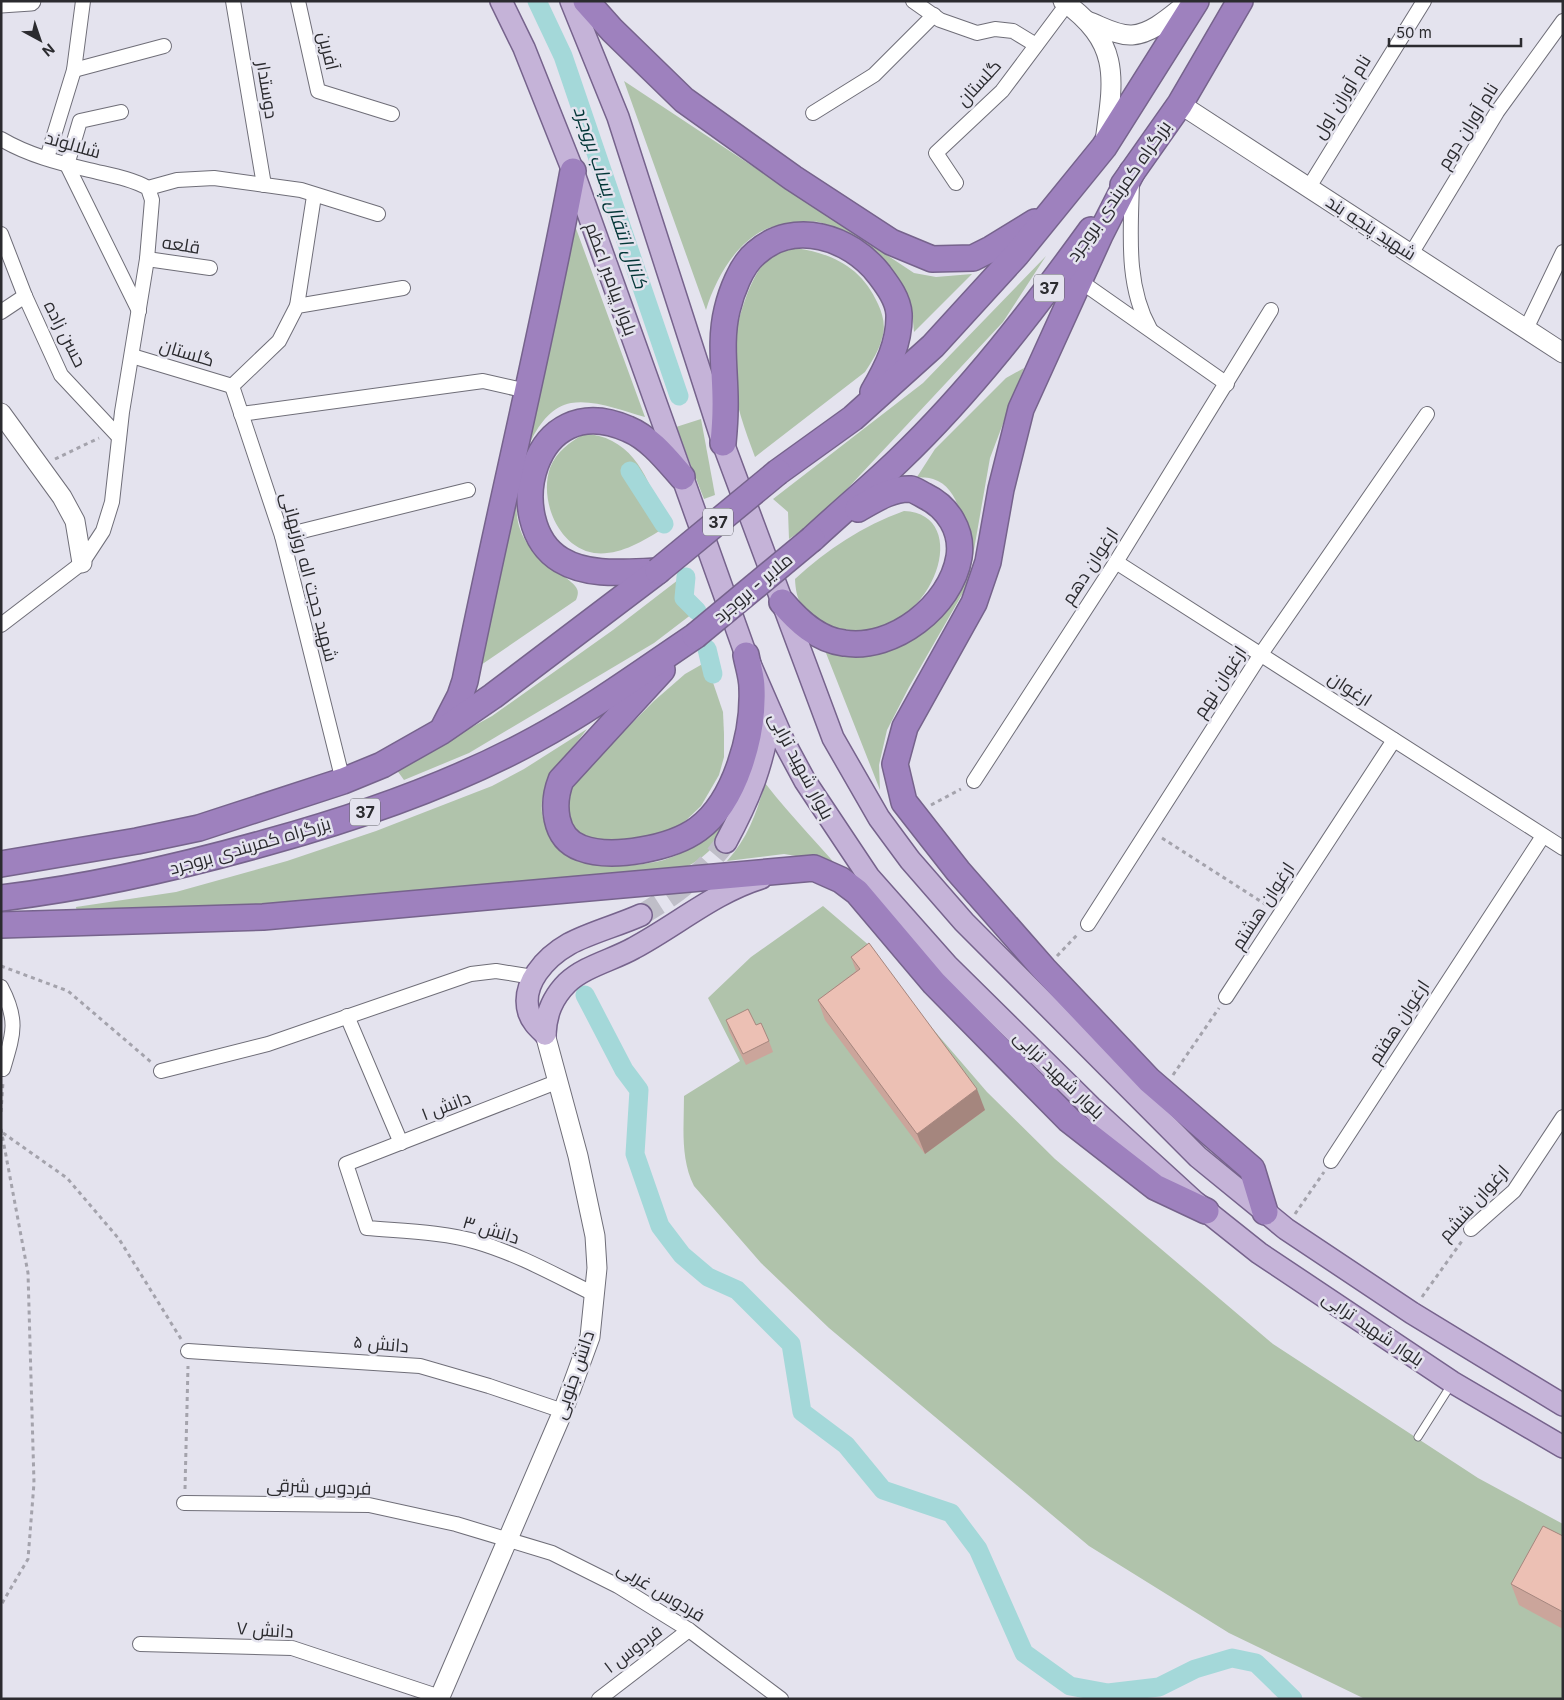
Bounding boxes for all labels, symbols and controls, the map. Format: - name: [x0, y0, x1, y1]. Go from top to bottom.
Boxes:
- north arrow: [15, 15, 65, 65]
- scale bar: [1389, 15, 1522, 47]
- text: 50 m: [1396, 23, 1432, 42]
- street label: آفرین: [313, 30, 343, 72]
- text: N: [39, 40, 58, 60]
- street label: نام آوران اول: [1308, 51, 1377, 144]
- street label: گلستان: [952, 55, 1006, 111]
- street label: دوستدار: [251, 59, 282, 120]
- street label: نام آوران دوم: [1433, 79, 1504, 174]
- water label: کانال انتقال پساب بروجرد: [568, 103, 653, 292]
- street label: بزرگراه کمربندی بروجرد: [1062, 116, 1176, 266]
- street label: شلالوند: [43, 127, 103, 163]
- street label: شهید پنجه بند: [1321, 191, 1420, 266]
- street label: بلوار پیامبر اعظم: [579, 219, 642, 339]
- street label: قلعه: [161, 231, 202, 258]
- road number: 37: [1034, 274, 1064, 302]
- street label: حسن زاده: [39, 297, 91, 371]
- street label: گلستان: [157, 334, 217, 372]
- street label: شهید حجت اله روزبهانی: [276, 490, 342, 664]
- road number: 37: [703, 508, 733, 536]
- street label: ارغوان دهم: [1057, 523, 1124, 609]
- street label: ملایر - بروجرد: [709, 549, 797, 627]
- street label: ارغوان نهم: [1189, 642, 1252, 723]
- street label: ارغوان: [1324, 667, 1376, 711]
- street label: بلوار شهید ترابی: [764, 709, 838, 823]
- road number: 37: [350, 799, 380, 826]
- street label: بزرگراه کمربندی بروجرد: [167, 812, 333, 880]
- street label: ارغوان هشتم: [1227, 858, 1300, 954]
- street label: ارغوان هفتم: [1364, 976, 1435, 1069]
- street label: بلوار شهید ترابی: [1009, 1026, 1109, 1124]
- street label: دانش ۱: [418, 1087, 474, 1125]
- street label: ارغوان ششم: [1434, 1160, 1515, 1246]
- street label: دانش ۳: [460, 1211, 522, 1249]
- street label: بلوار شهید ترابی: [1318, 1287, 1428, 1371]
- street label: دانش جنوبی: [549, 1328, 599, 1422]
- street label: دانش ۵: [352, 1331, 410, 1357]
- street label: فردوس شرقی: [266, 1474, 372, 1500]
- street label: فردوس غربی: [613, 1557, 709, 1627]
- street label: دانش ۷: [236, 1617, 294, 1643]
- street label: فردوس ۱: [600, 1620, 666, 1678]

